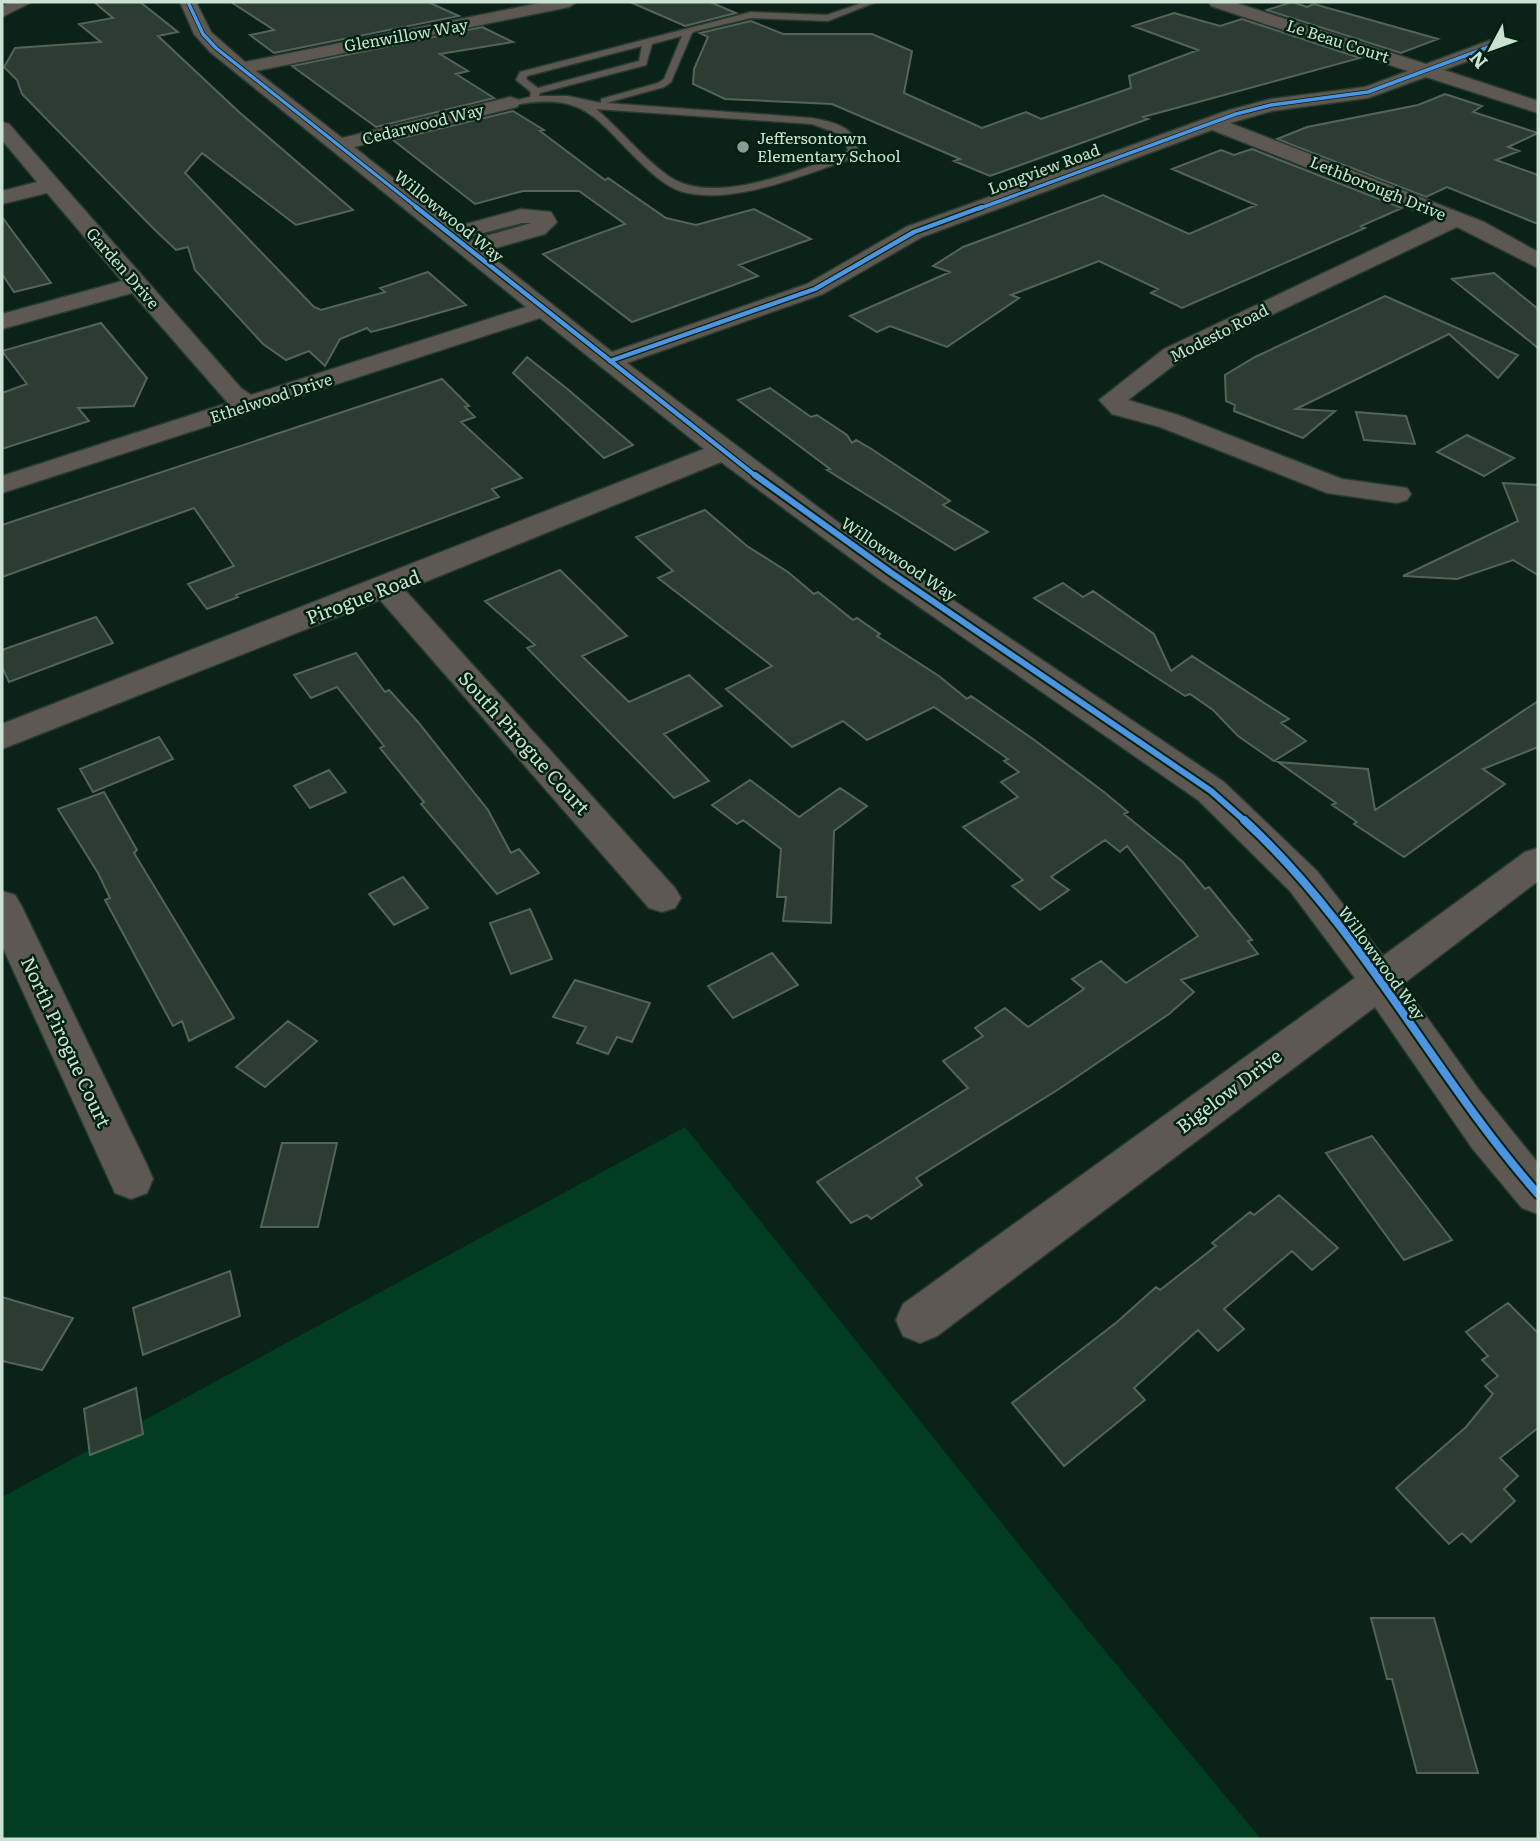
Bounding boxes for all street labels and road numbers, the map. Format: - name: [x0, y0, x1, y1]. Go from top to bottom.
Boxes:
- street label: Glenwillow Way: [342, 11, 470, 57]
- street label: Le Beau Court: [1284, 12, 1393, 68]
- street label: Cedarwood Way: [359, 96, 487, 150]
- street label: Longview Road: [984, 137, 1103, 199]
- street label: Lethborough Drive: [1307, 149, 1450, 225]
- street label: Willowwood Way: [389, 163, 510, 268]
- street label: Garden Drive: [81, 221, 166, 314]
- street label: Modesto Road: [1165, 297, 1272, 367]
- street label: Ethelwood Drive: [206, 366, 335, 428]
- street label: Willowwood Way: [837, 510, 963, 606]
- street label: Pirogue Road: [302, 561, 424, 631]
- street label: South Pirogue Court: [452, 664, 597, 821]
- street label: Willowwood Way: [1333, 901, 1433, 1025]
- street label: North Pirogue Court: [15, 951, 119, 1132]
- street label: Bigelow Drive: [1170, 1041, 1287, 1139]

